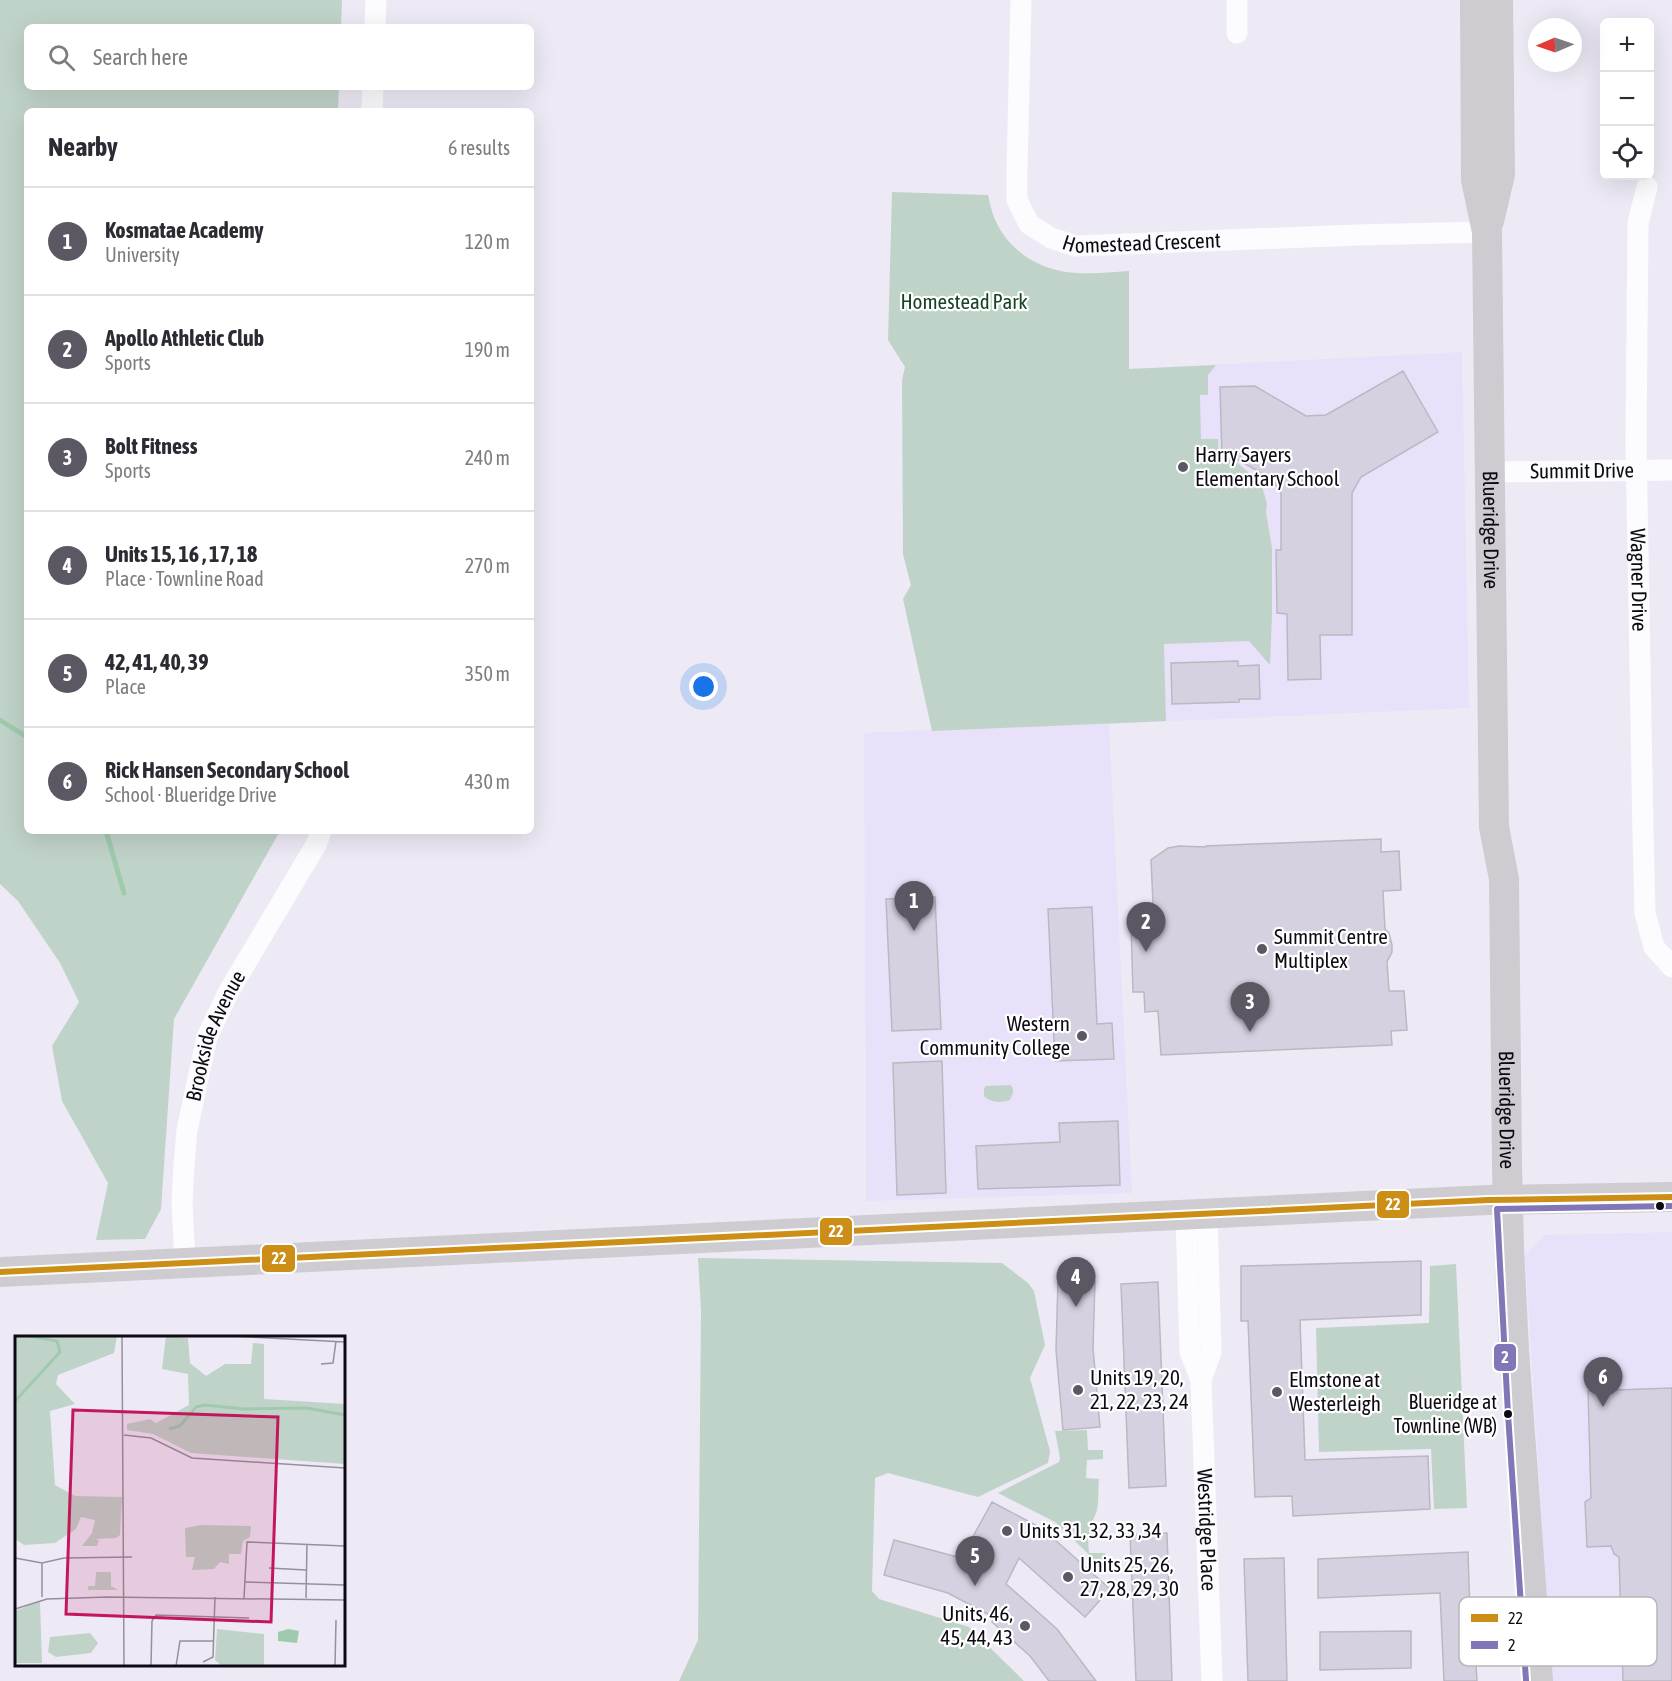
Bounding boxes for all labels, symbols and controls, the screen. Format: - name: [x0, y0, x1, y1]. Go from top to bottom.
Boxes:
- north arrow: [1528, 18, 1582, 72]
- map controls: [1600, 18, 1654, 180]
- button: +: [1600, 18, 1654, 72]
- search box: [24, 24, 534, 90]
- icon: search: [45, 41, 78, 74]
- text: Search here: [93, 44, 188, 70]
- button: −: [1600, 72, 1654, 126]
- button: locate: [1600, 126, 1654, 180]
- text: Nearby: [48, 132, 118, 162]
- text: 6 results: [448, 136, 510, 159]
- text: Kosmatae Academy: [105, 217, 264, 243]
- street label: Homestead Crescent: [1060, 227, 1221, 257]
- text: 1: [63, 230, 72, 253]
- text: 120 m: [465, 230, 510, 253]
- text: University: [105, 243, 180, 266]
- park label: Homestead Park: [900, 289, 1028, 313]
- text: Apollo Athletic Club: [105, 325, 264, 351]
- text: 2: [63, 338, 72, 361]
- text: 190 m: [465, 338, 510, 361]
- text: Sports: [105, 351, 151, 374]
- text: Bolt Fitness: [105, 433, 197, 459]
- place label: Harry Sayers Elementary School: [1195, 442, 1340, 490]
- text: 3: [63, 446, 72, 469]
- text: 240 m: [465, 446, 510, 469]
- street label: Summit Drive: [1530, 457, 1634, 483]
- text: Sports: [105, 459, 151, 482]
- marker: Harry Sayers Elementary School: [1176, 460, 1190, 474]
- street label: Blueridge Drive: [1479, 471, 1504, 589]
- street label: Wagner Drive: [1627, 528, 1652, 632]
- text: Units 15, 16 , 17, 18: [105, 541, 257, 567]
- text: 4: [63, 554, 72, 577]
- text: 270 m: [465, 554, 510, 577]
- text: Place · Townline Road: [105, 567, 264, 590]
- text: 42, 41, 40, 39: [105, 649, 209, 675]
- text: 5: [63, 662, 72, 685]
- text: 350 m: [465, 662, 510, 685]
- your location: [689, 672, 718, 701]
- text: Place: [105, 675, 146, 698]
- text: Rick Hansen Secondary School: [105, 757, 349, 783]
- text: 6: [63, 770, 72, 793]
- text: 430 m: [465, 770, 510, 793]
- text: School · Blueridge Drive: [105, 783, 277, 806]
- pin: 1: [894, 882, 934, 931]
- pin: 2: [1126, 902, 1166, 952]
- place label: Summit Centre Multiplex: [1274, 924, 1388, 972]
- marker: Summit Centre Multiplex: [1255, 942, 1269, 956]
- street label: Brookside Avenue: [181, 966, 250, 1103]
- pin: 3: [1230, 982, 1270, 1032]
- place label: Western Community College: [920, 1011, 1070, 1059]
- marker: Western Community College: [1075, 1029, 1089, 1043]
- street label: Blueridge Drive: [1495, 1051, 1520, 1169]
- line badge: 22: [1376, 1190, 1410, 1219]
- text: 22: [1385, 1195, 1401, 1213]
- unlabelled marker: [1654, 1200, 1666, 1212]
- line badge: 22: [819, 1217, 853, 1246]
- text: 22: [828, 1222, 844, 1240]
- line badge: 22: [261, 1244, 296, 1273]
- text: 22: [271, 1249, 287, 1267]
- pin: 4: [1056, 1258, 1096, 1307]
- inset map: [15, 1336, 345, 1666]
- line badge: 2: [1493, 1343, 1517, 1372]
- text: 2: [1501, 1348, 1509, 1366]
- pin: 6: [1584, 1358, 1622, 1407]
- place label: Units 19, 20, 21, 22, 23, 24: [1090, 1365, 1189, 1413]
- place label: Elmstone at Westerleigh: [1289, 1367, 1381, 1415]
- marker: Units 19, 20, 21, 22, 23, 24: [1071, 1383, 1085, 1397]
- marker: Elmstone at Westerleigh: [1270, 1385, 1284, 1399]
- place label: Blueridge at Townline (WB): [1394, 1390, 1497, 1437]
- marker: Blueridge at Townline (WB): [1502, 1408, 1514, 1420]
- street label: Westridge Place: [1193, 1468, 1222, 1591]
- place label: Units 31, 32, 33 ,34: [1019, 1518, 1162, 1542]
- marker: Units 31, 32, 33 ,34: [1000, 1524, 1014, 1538]
- pin: 5: [956, 1536, 994, 1586]
- place label: Units 25, 26, 27, 28, 29, 30: [1080, 1552, 1179, 1600]
- marker: Units 25, 26, 27, 28, 29, 30: [1061, 1570, 1075, 1584]
- legend: [1459, 1597, 1657, 1666]
- place label: Units, 46, 45, 44, 43: [941, 1601, 1013, 1649]
- text: 22: [1508, 1609, 1523, 1627]
- marker: Units, 46, 45, 44, 43: [1018, 1619, 1032, 1633]
- text: 2: [1508, 1636, 1516, 1654]

